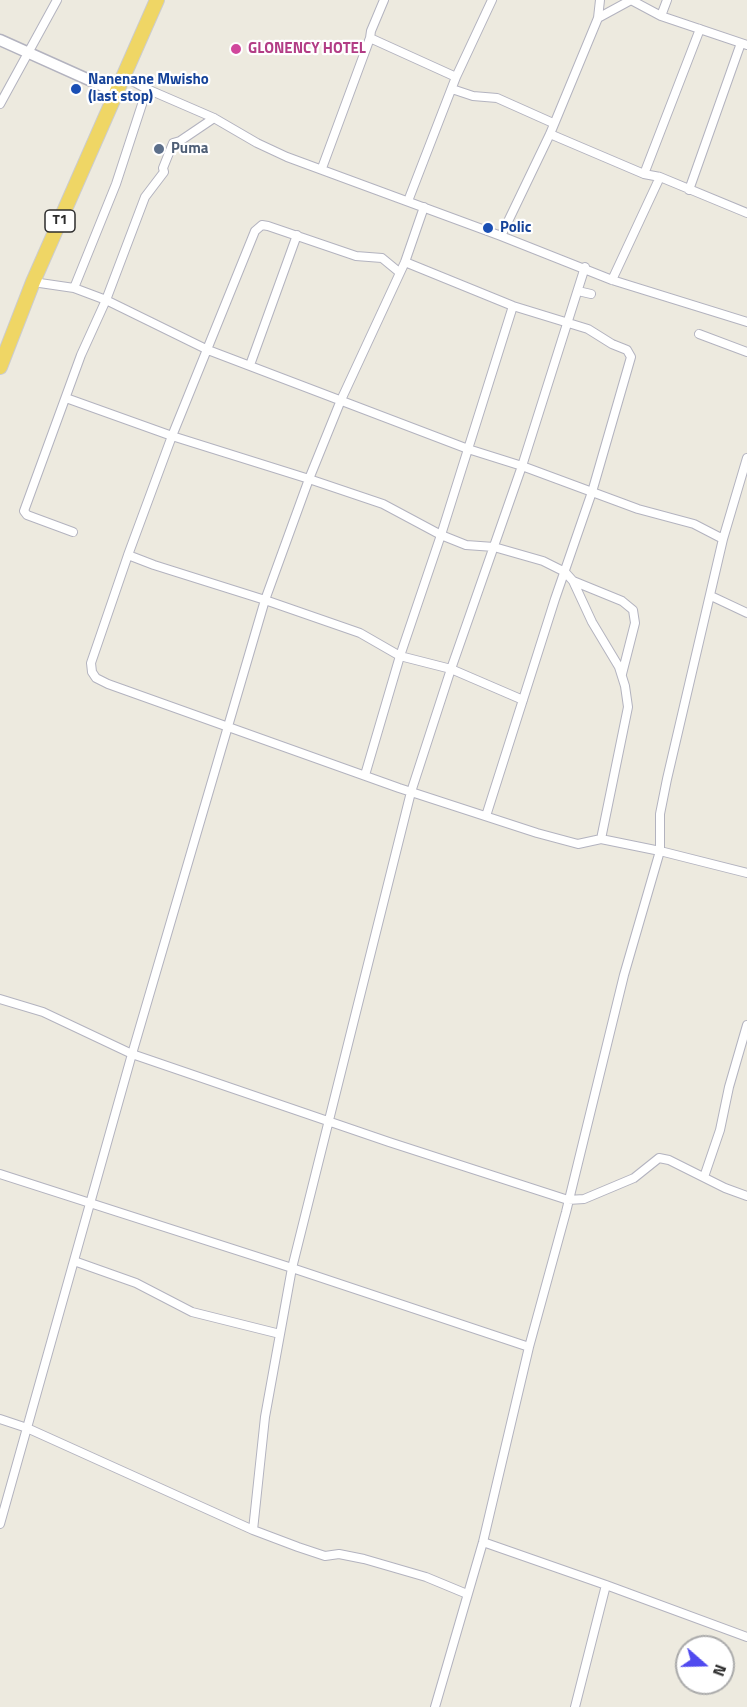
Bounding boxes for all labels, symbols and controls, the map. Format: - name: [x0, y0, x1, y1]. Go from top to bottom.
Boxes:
- place label: GLONENCY HOTEL: [248, 40, 366, 58]
- marker: GLONENCY HOTEL: [229, 42, 243, 56]
- place label: Nanenane Mwisho (last stop): [88, 71, 209, 106]
- marker: Nanenane Mwisho (last stop): [69, 82, 83, 96]
- place label: Puma: [171, 140, 208, 158]
- marker: Puma: [152, 142, 166, 156]
- road number: T1: [45, 210, 75, 232]
- place label: Polic: [500, 219, 531, 237]
- marker: Polic: [481, 221, 495, 235]
- north arrow: [675, 1635, 735, 1695]
- text: N: [707, 1661, 733, 1680]

